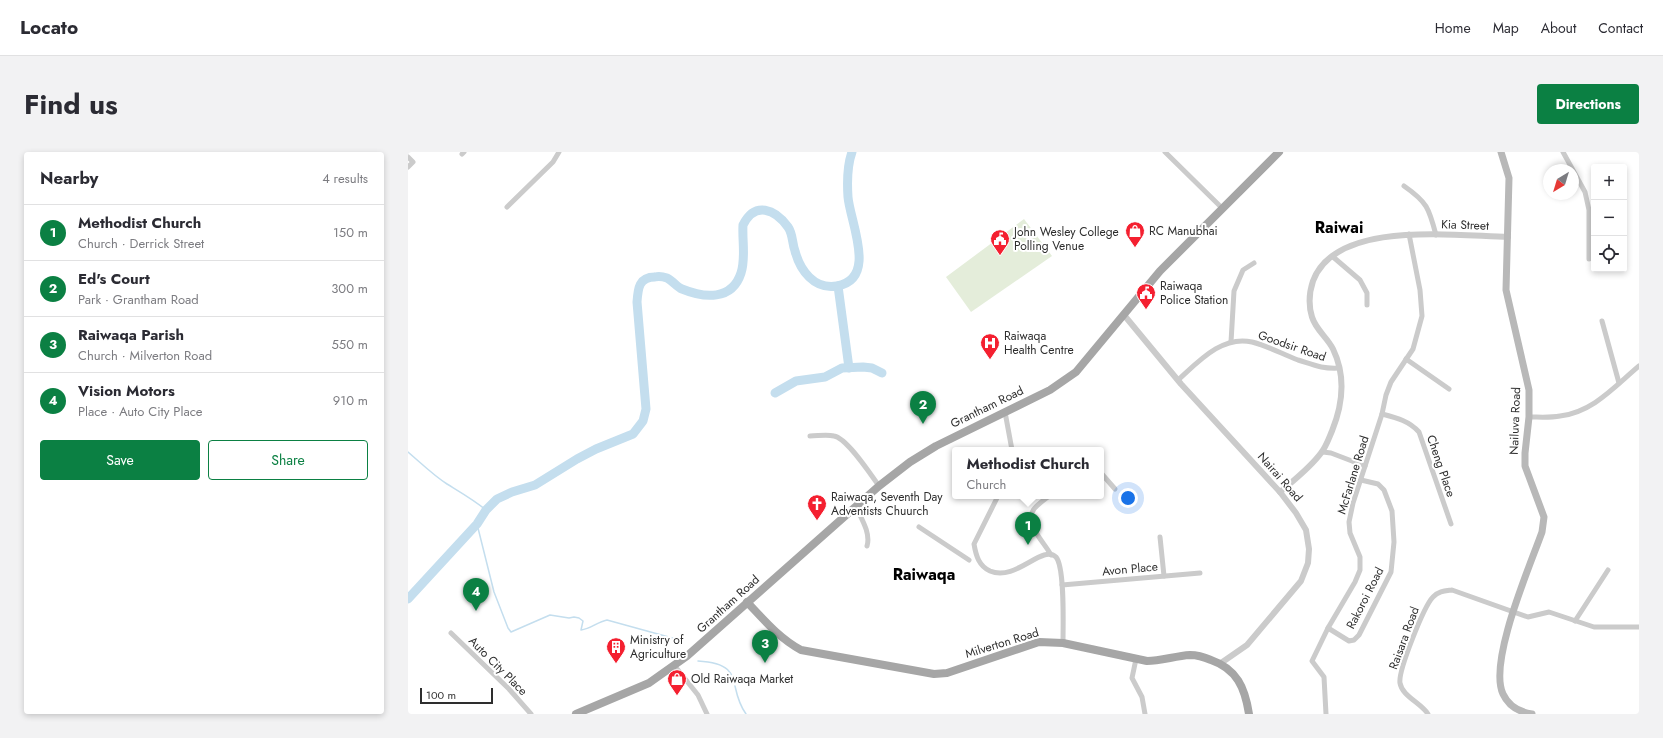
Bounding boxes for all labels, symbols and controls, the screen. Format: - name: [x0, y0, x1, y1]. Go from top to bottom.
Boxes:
- text: Locato: [20, 14, 78, 41]
- text: Home: [1435, 18, 1471, 38]
- text: Map: [1493, 18, 1519, 38]
- text: About: [1541, 18, 1576, 38]
- text: Contact: [1598, 18, 1643, 38]
- text: Find us: [24, 84, 118, 125]
- button: Directions: [1537, 84, 1639, 124]
- north arrow: [1543, 164, 1579, 200]
- map controls: [1591, 164, 1627, 272]
- button: +: [1591, 164, 1627, 200]
- text: Nearby: [40, 166, 98, 190]
- text: 4 results: [322, 169, 368, 188]
- button: −: [1591, 200, 1627, 236]
- text: Methodist Church: [78, 212, 201, 234]
- street label: Kia Street: [1441, 215, 1489, 235]
- district label: Raiwai: [1315, 216, 1363, 239]
- shop icon: RC Manubhai: [1124, 220, 1146, 248]
- place label: RC Manubhai: [1149, 222, 1218, 240]
- text: 1: [50, 223, 56, 242]
- text: 150 m: [333, 223, 368, 242]
- place label: John Wesley College Polling Venue: [1012, 223, 1119, 255]
- public building icon: John Wesley College Polling Venue: [989, 228, 1011, 256]
- text: Church · Derrick Street: [78, 234, 204, 253]
- button: locate: [1591, 236, 1627, 272]
- text: Ed's Court: [78, 268, 150, 290]
- place label: Raiwaqa Police Station: [1160, 277, 1228, 309]
- text: 2: [49, 279, 57, 298]
- text: 300 m: [331, 279, 368, 298]
- public building icon: Raiwaqa Police Station: [1135, 282, 1157, 310]
- text: Park · Grantham Road: [78, 290, 199, 309]
- text: Raiwaqa Parish: [78, 324, 184, 346]
- street label: Goodsir Road: [1256, 326, 1328, 366]
- place label: Raiwaqa Health Centre: [1004, 327, 1074, 359]
- hospital icon: Raiwaqa Health Centre: [979, 332, 1001, 360]
- text: 3: [49, 335, 57, 354]
- text: 550 m: [331, 335, 368, 354]
- text: Church · Milverton Road: [78, 346, 212, 365]
- text: Vision Motors: [78, 380, 175, 402]
- street label: Grantham Road: [947, 382, 1027, 432]
- street label: Nailuva Road: [1505, 387, 1525, 455]
- text: 4: [48, 391, 58, 410]
- text: 910 m: [333, 391, 368, 410]
- pin: 2: [910, 391, 936, 424]
- text: Place · Auto City Place: [78, 402, 203, 421]
- street label: McFarlane Road: [1332, 433, 1374, 517]
- street label: Cheng Place: [1422, 433, 1460, 499]
- button: Save: [40, 440, 200, 480]
- button: Share: [208, 440, 368, 480]
- popup: [952, 447, 1104, 499]
- street label: Nairai Road: [1253, 448, 1307, 506]
- text: Methodist Church: [966, 453, 1090, 475]
- text: Church: [966, 475, 1006, 494]
- place label: Raiwaqa, Seventh Day Adventists Chuurch: [831, 488, 943, 520]
- your location: [1118, 488, 1138, 508]
- church icon: Raiwaqa, Seventh Day Adventists Chuurch: [806, 493, 828, 521]
- pin: 1: [1015, 512, 1041, 545]
- street label: Avon Place: [1101, 558, 1159, 580]
- district label: Raiwaqa: [893, 563, 955, 586]
- street label: Rakoroi Road: [1342, 564, 1388, 632]
- street label: Grantham Road: [693, 571, 763, 637]
- pin: 4: [463, 578, 489, 611]
- street label: Raisara Road: [1384, 604, 1424, 672]
- street label: Milverton Road: [963, 623, 1041, 663]
- pin: 3: [752, 630, 778, 663]
- place label: Ministry of Agriculture: [630, 631, 686, 663]
- street label: Auto City Place: [464, 632, 532, 700]
- building icon: Ministry of Agriculture: [605, 636, 627, 664]
- shop icon: Old Raiwaqa Market: [666, 668, 688, 696]
- place label: Old Raiwaqa Market: [691, 670, 793, 688]
- scale bar: [420, 686, 493, 705]
- text: 100 m: [426, 687, 456, 703]

